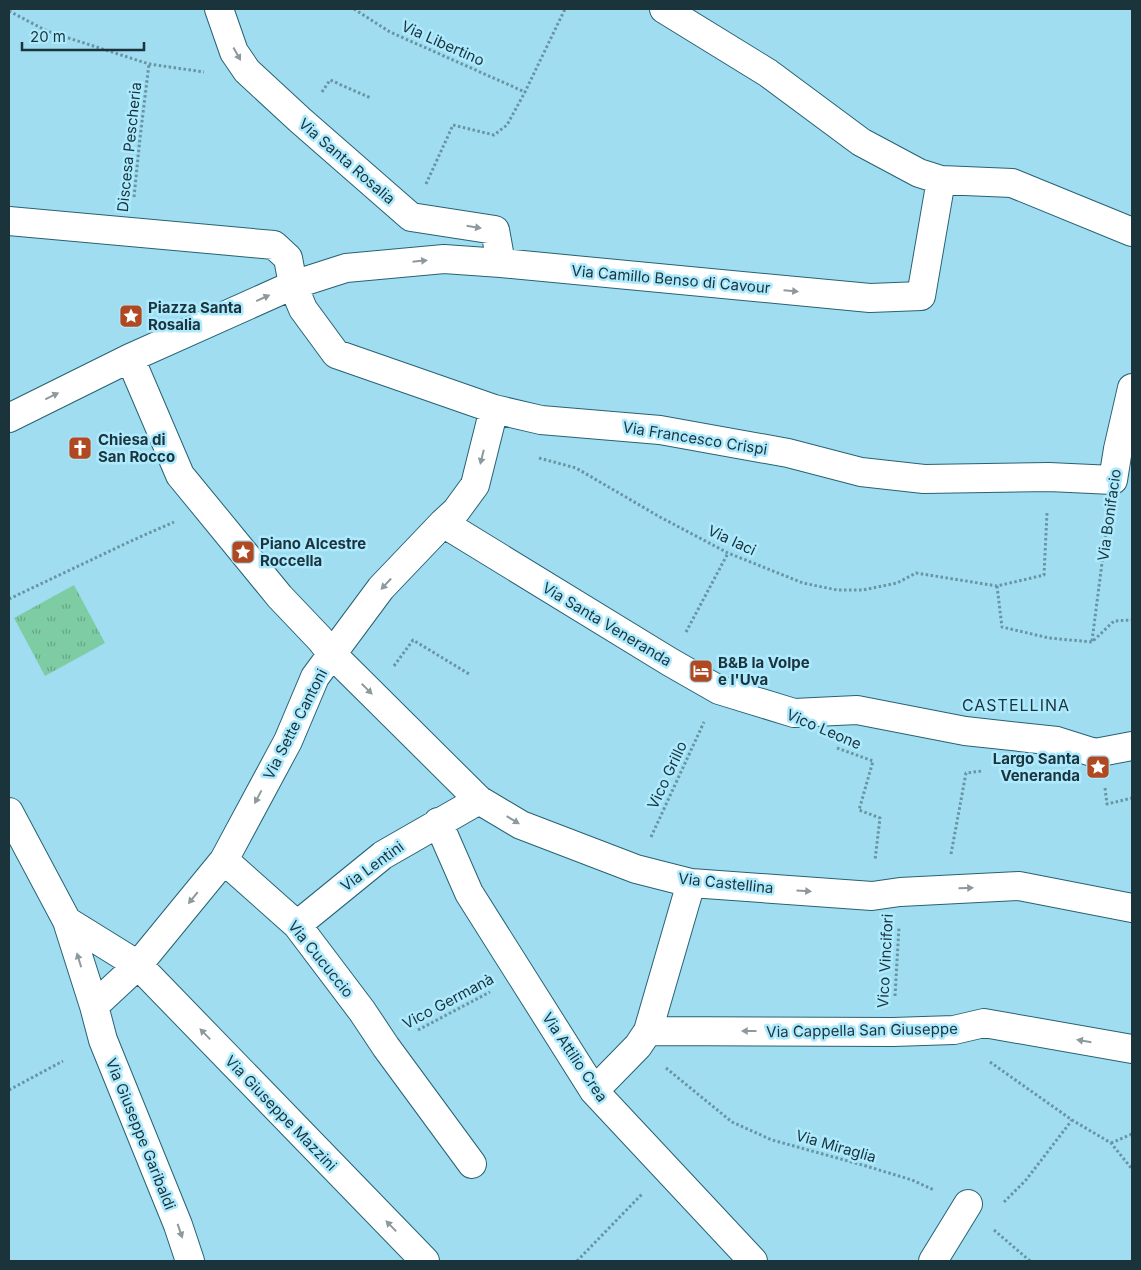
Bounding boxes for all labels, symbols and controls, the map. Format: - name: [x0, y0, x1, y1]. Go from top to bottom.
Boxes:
- street label: Via Libertino: [399, 16, 487, 70]
- scale bar: [22, 20, 145, 52]
- text: 20 m: [30, 27, 66, 46]
- one-way arrow: [233, 47, 241, 61]
- street label: Discesa Pescheria: [113, 81, 145, 213]
- street label: Via Santa Rosalia: [295, 114, 399, 208]
- one-way arrow: [466, 223, 482, 231]
- one-way arrow: [412, 257, 428, 265]
- street label: Via Camillo Benso di Cavour: [571, 261, 772, 297]
- one-way arrow: [783, 287, 799, 295]
- one-way arrow: [256, 294, 270, 302]
- place label: Piazza Santa Rosalia: [148, 298, 242, 334]
- place icon: Piazza Santa Rosalia: [118, 303, 144, 329]
- one-way arrow: [45, 392, 60, 400]
- street label: Via Francesco Crispi: [621, 417, 769, 459]
- place label: Chiesa di San Rocco: [98, 430, 175, 466]
- church icon: Chiesa di San Rocco: [67, 435, 93, 461]
- one-way arrow: [478, 449, 486, 464]
- street label: Via Bonifacio: [1093, 468, 1125, 562]
- street label: Via Iaci: [705, 521, 759, 559]
- place label: Piano Alcestre Roccella: [260, 534, 366, 570]
- place icon: Piano Alcestre Roccella: [230, 539, 256, 565]
- one-way arrow: [380, 577, 392, 589]
- street label: Via Santa Veneranda: [539, 578, 675, 670]
- place label: B&B la Volpe e l'Uva: [718, 653, 810, 689]
- hotel icon: B&B la Volpe e l'Uva: [688, 658, 714, 684]
- street label: Via Sette Cantoni: [259, 665, 331, 783]
- one-way arrow: [361, 682, 373, 694]
- district label: CASTELLINA: [962, 695, 1070, 715]
- street label: Vico Leone: [784, 705, 864, 753]
- street label: Vico Grillo: [643, 738, 691, 812]
- place label: Largo Santa Veneranda: [993, 749, 1080, 785]
- place icon: Largo Santa Veneranda: [1085, 754, 1111, 780]
- one-way arrow: [254, 790, 262, 804]
- one-way arrow: [506, 816, 519, 825]
- street label: Via Lentini: [337, 837, 407, 895]
- street label: Via Castellina: [677, 869, 775, 897]
- one-way arrow: [958, 884, 974, 892]
- one-way arrow: [796, 887, 812, 895]
- one-way arrow: [188, 891, 199, 904]
- street label: Vico Vincifori: [873, 913, 897, 1009]
- street label: Via Cucuccio: [284, 917, 358, 1001]
- one-way arrow: [75, 952, 83, 967]
- street label: Vico Germanà: [399, 969, 497, 1033]
- street label: Via Attilio Crea: [538, 1009, 612, 1105]
- street label: Via Cappella San Giuseppe: [766, 1019, 958, 1041]
- one-way arrow: [741, 1027, 757, 1035]
- one-way arrow: [199, 1029, 211, 1041]
- one-way arrow: [1076, 1036, 1092, 1044]
- street label: Via Giuseppe Mazzini: [221, 1051, 341, 1175]
- street label: Via Giuseppe Garibaldi: [102, 1055, 180, 1213]
- street label: Via Miraglia: [794, 1125, 878, 1167]
- one-way arrow: [385, 1221, 397, 1233]
- one-way arrow: [176, 1224, 184, 1239]

